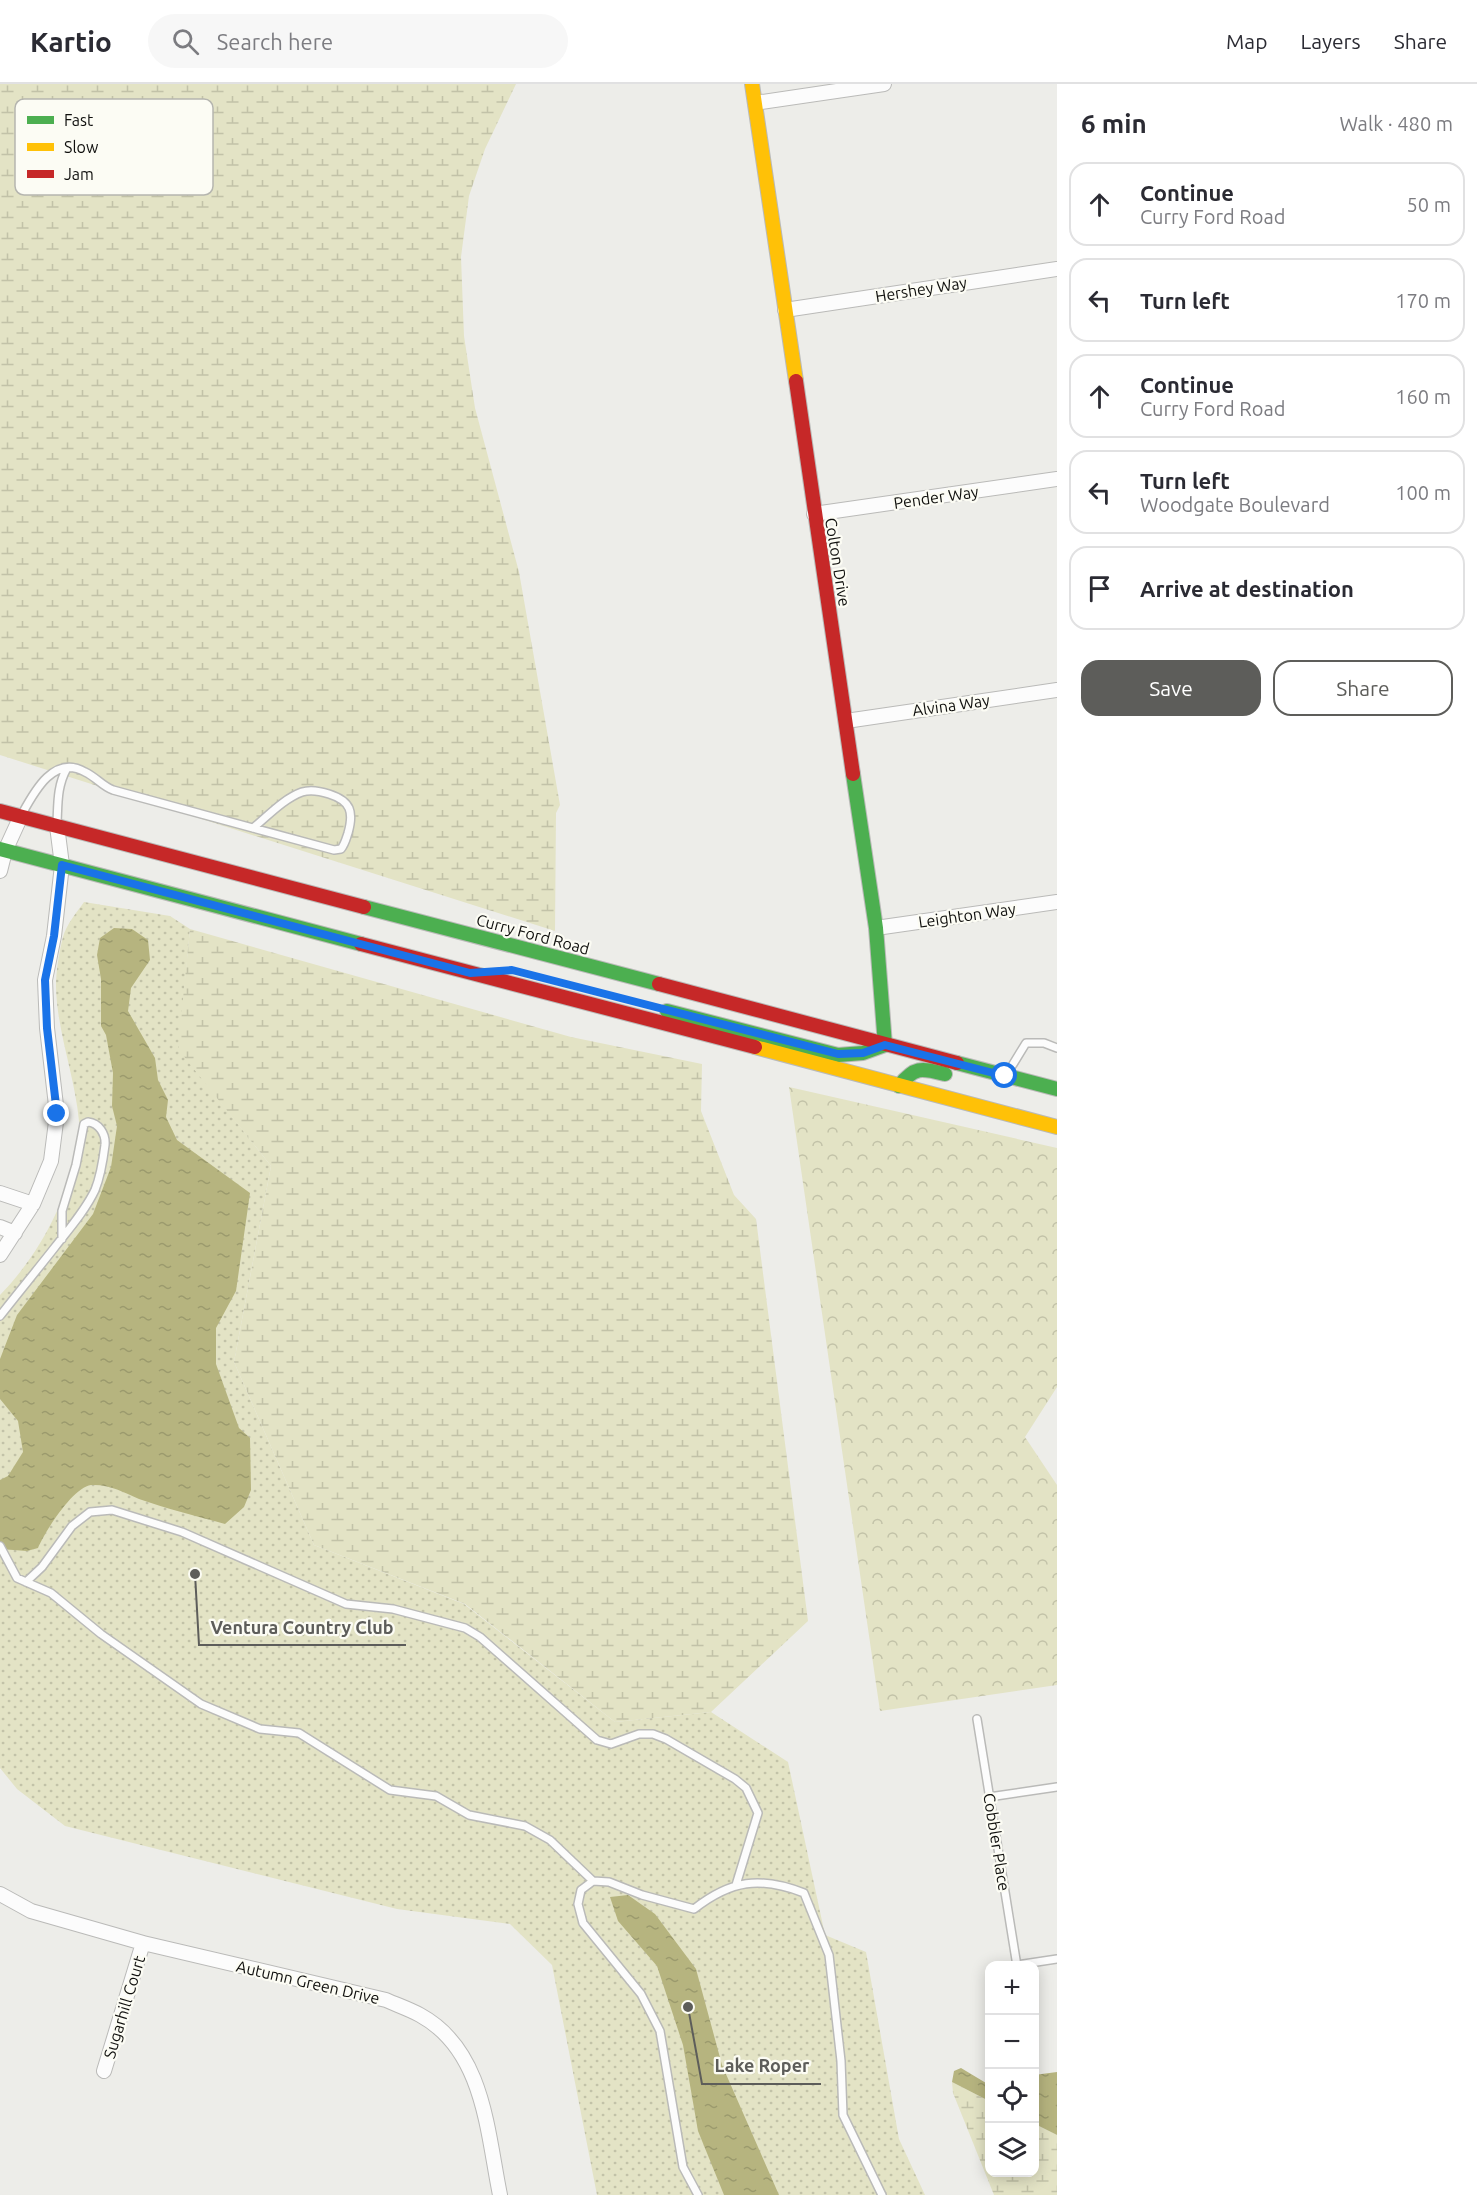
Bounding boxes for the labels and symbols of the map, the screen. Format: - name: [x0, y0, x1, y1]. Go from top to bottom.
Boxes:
- legend: [15, 99, 213, 195]
- text: Fast: [64, 111, 94, 129]
- text: Slow: [64, 138, 99, 156]
- text: Jam: [64, 165, 94, 183]
- street label: Hershey Way: [874, 273, 968, 305]
- street label: Pender Way: [892, 482, 980, 512]
- street label: Colton Drive: [822, 516, 854, 608]
- street label: Alvina Way: [911, 691, 991, 719]
- street label: Leighton Way: [917, 899, 1017, 931]
- street label: Curry Ford Road: [474, 910, 592, 958]
- route start: [991, 1062, 1017, 1088]
- route end: [43, 1100, 69, 1126]
- callout: Ventura Country Club: [199, 1609, 406, 1645]
- text: Ventura Country Club: [210, 1617, 394, 1637]
- street label: Cobbler Place: [980, 1792, 1014, 1892]
- street label: Sugarhill Court: [100, 1953, 148, 2061]
- street label: Autumn Green Drive: [235, 1957, 381, 2007]
- callout: Lake Roper: [702, 2048, 821, 2084]
- text: Lake Roper: [715, 2055, 810, 2075]

